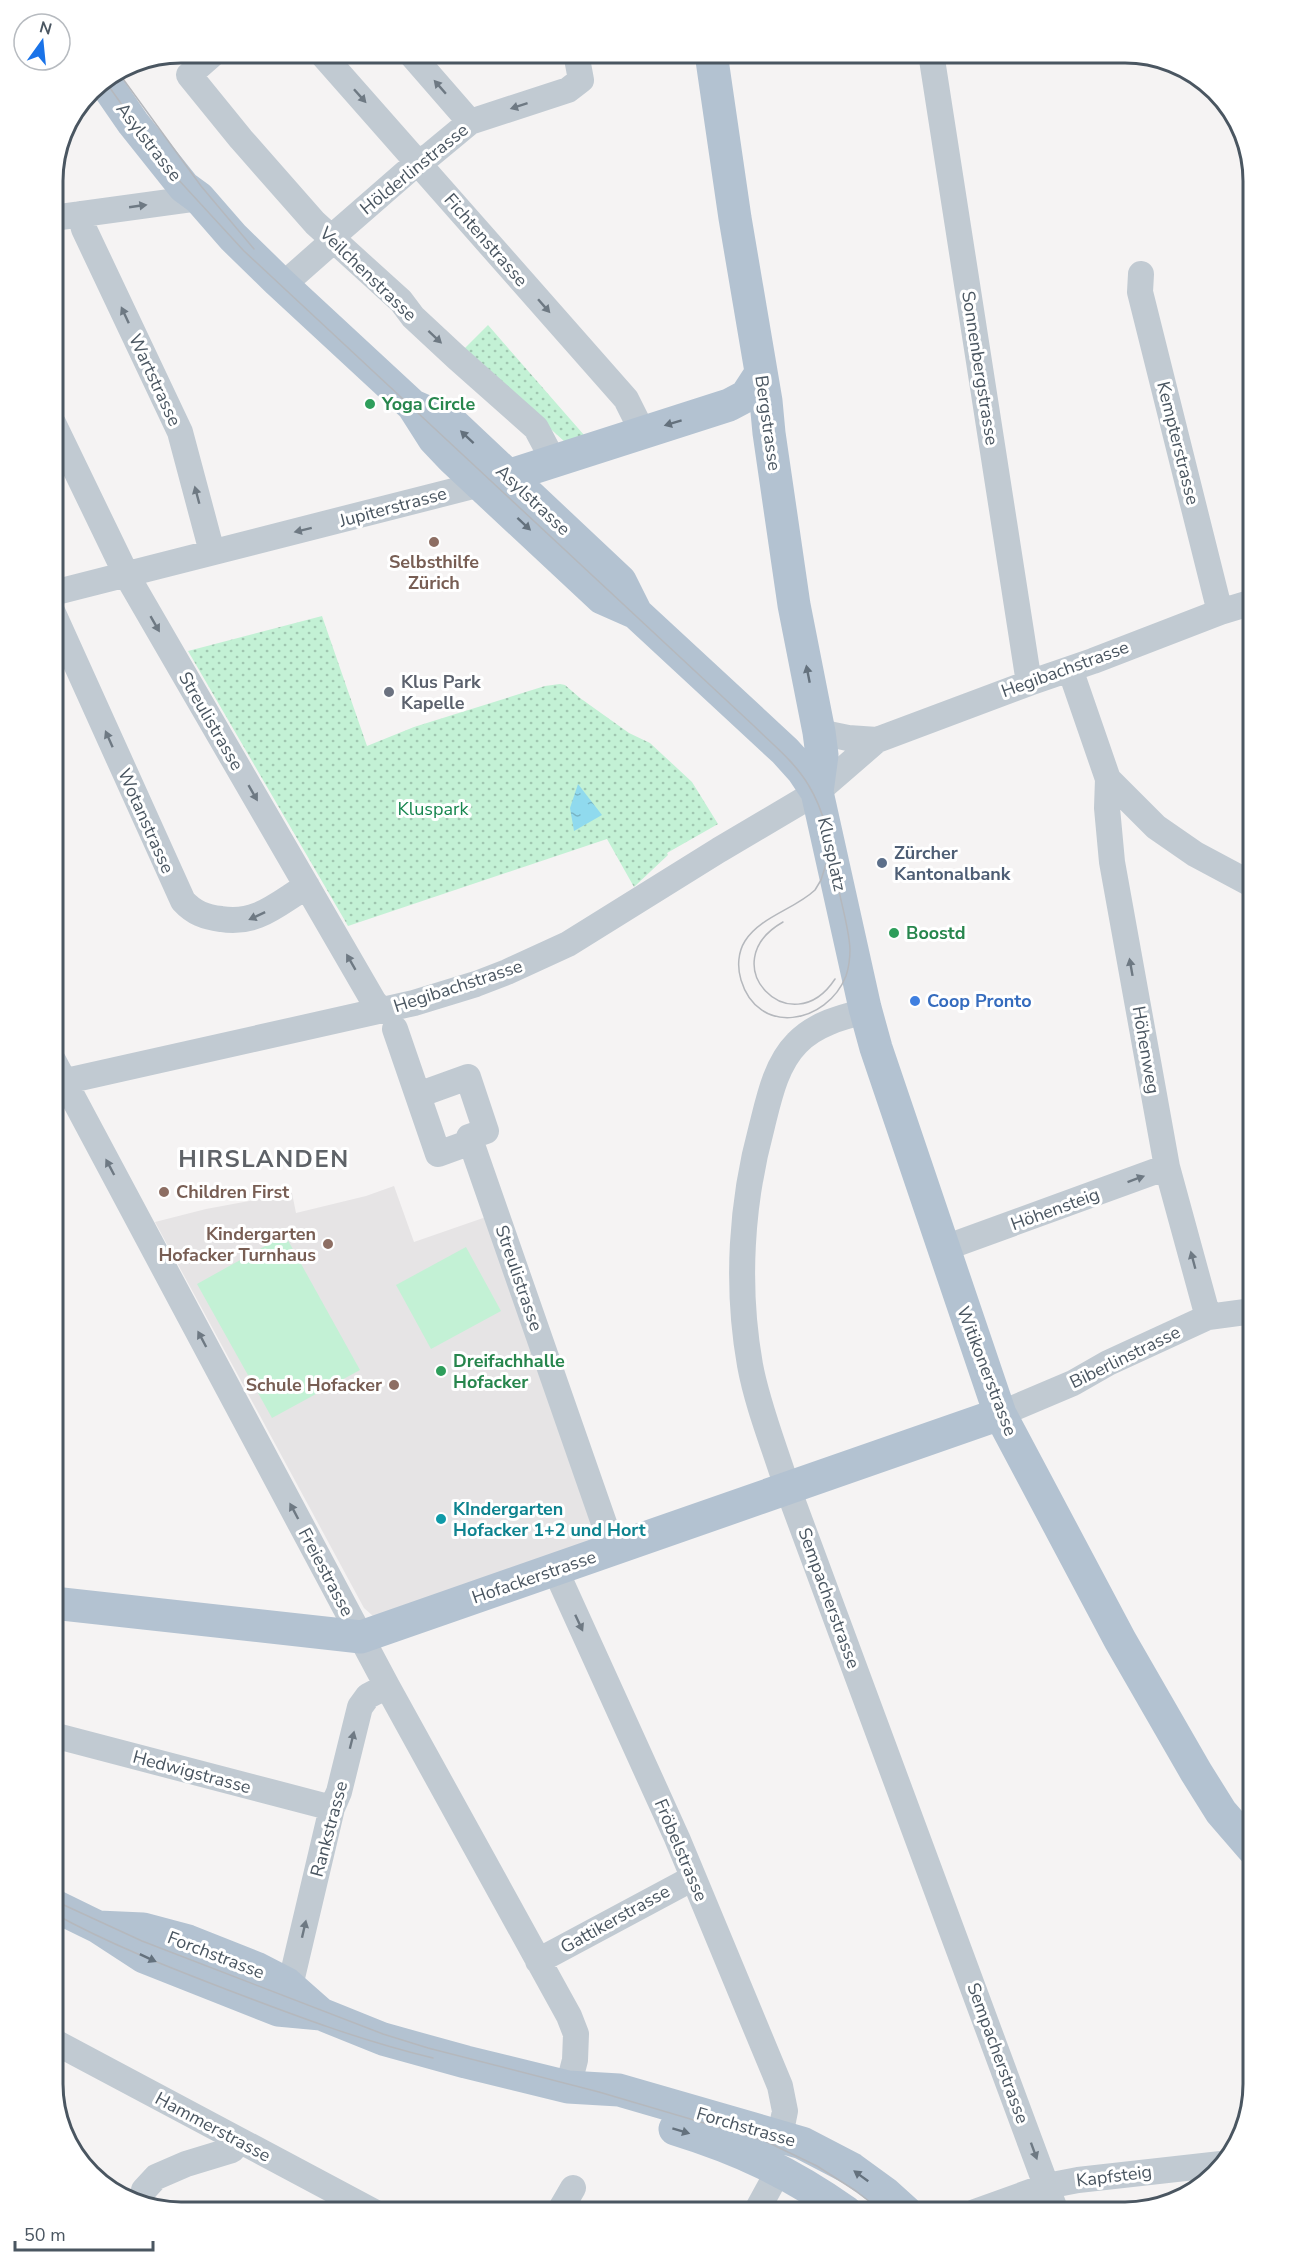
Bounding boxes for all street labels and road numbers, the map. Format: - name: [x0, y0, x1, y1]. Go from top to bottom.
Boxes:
- street label: Asylstrasse: [111, 98, 187, 186]
- street label: Hölderlinstrasse: [355, 118, 473, 220]
- street label: Fichtenstrasse: [439, 188, 533, 292]
- street label: Veilchenstrasse: [313, 221, 422, 327]
- street label: Sonnenbergstrasse: [956, 289, 1004, 447]
- street label: Wartstrasse: [123, 330, 187, 430]
- street label: Bergstrasse: [749, 374, 787, 472]
- street label: Kempterstrasse: [1151, 379, 1205, 507]
- street label: Asylstrasse: [491, 459, 575, 541]
- street label: Jupiterstrasse: [336, 481, 449, 533]
- street label: Hegibachstrasse: [998, 635, 1132, 703]
- street label: Streulistrasse: [173, 667, 249, 775]
- street label: Wotanstrasse: [112, 765, 180, 877]
- street label: Klusplatz: [812, 815, 852, 893]
- street label: Hegibachstrasse: [390, 954, 526, 1018]
- street label: Höhenweg: [1126, 1004, 1166, 1096]
- street label: Höhensteig: [1007, 1182, 1103, 1236]
- street label: Streulistrasse: [490, 1222, 548, 1334]
- street label: Witikonerstrasse: [951, 1303, 1023, 1439]
- street label: Biberlinstrasse: [1066, 1320, 1184, 1394]
- street label: Freiestrasse: [293, 1524, 359, 1620]
- street label: Sempacherstrasse: [792, 1524, 866, 1672]
- street label: Hofackerstrasse: [469, 1545, 599, 1609]
- street label: Hedwigstrasse: [130, 1745, 254, 1799]
- street label: Rankstrasse: [305, 1778, 353, 1880]
- street label: Fröbelstrasse: [649, 1795, 713, 1905]
- street label: Gattikerstrasse: [556, 1879, 674, 1959]
- street label: Forchstrasse: [164, 1926, 268, 1984]
- street label: Sempacherstrasse: [961, 1979, 1035, 2127]
- street label: Hammerstrasse: [151, 2086, 275, 2168]
- street label: Forchstrasse: [694, 2101, 798, 2153]
- street label: Kapfsteig: [1075, 2159, 1153, 2193]

